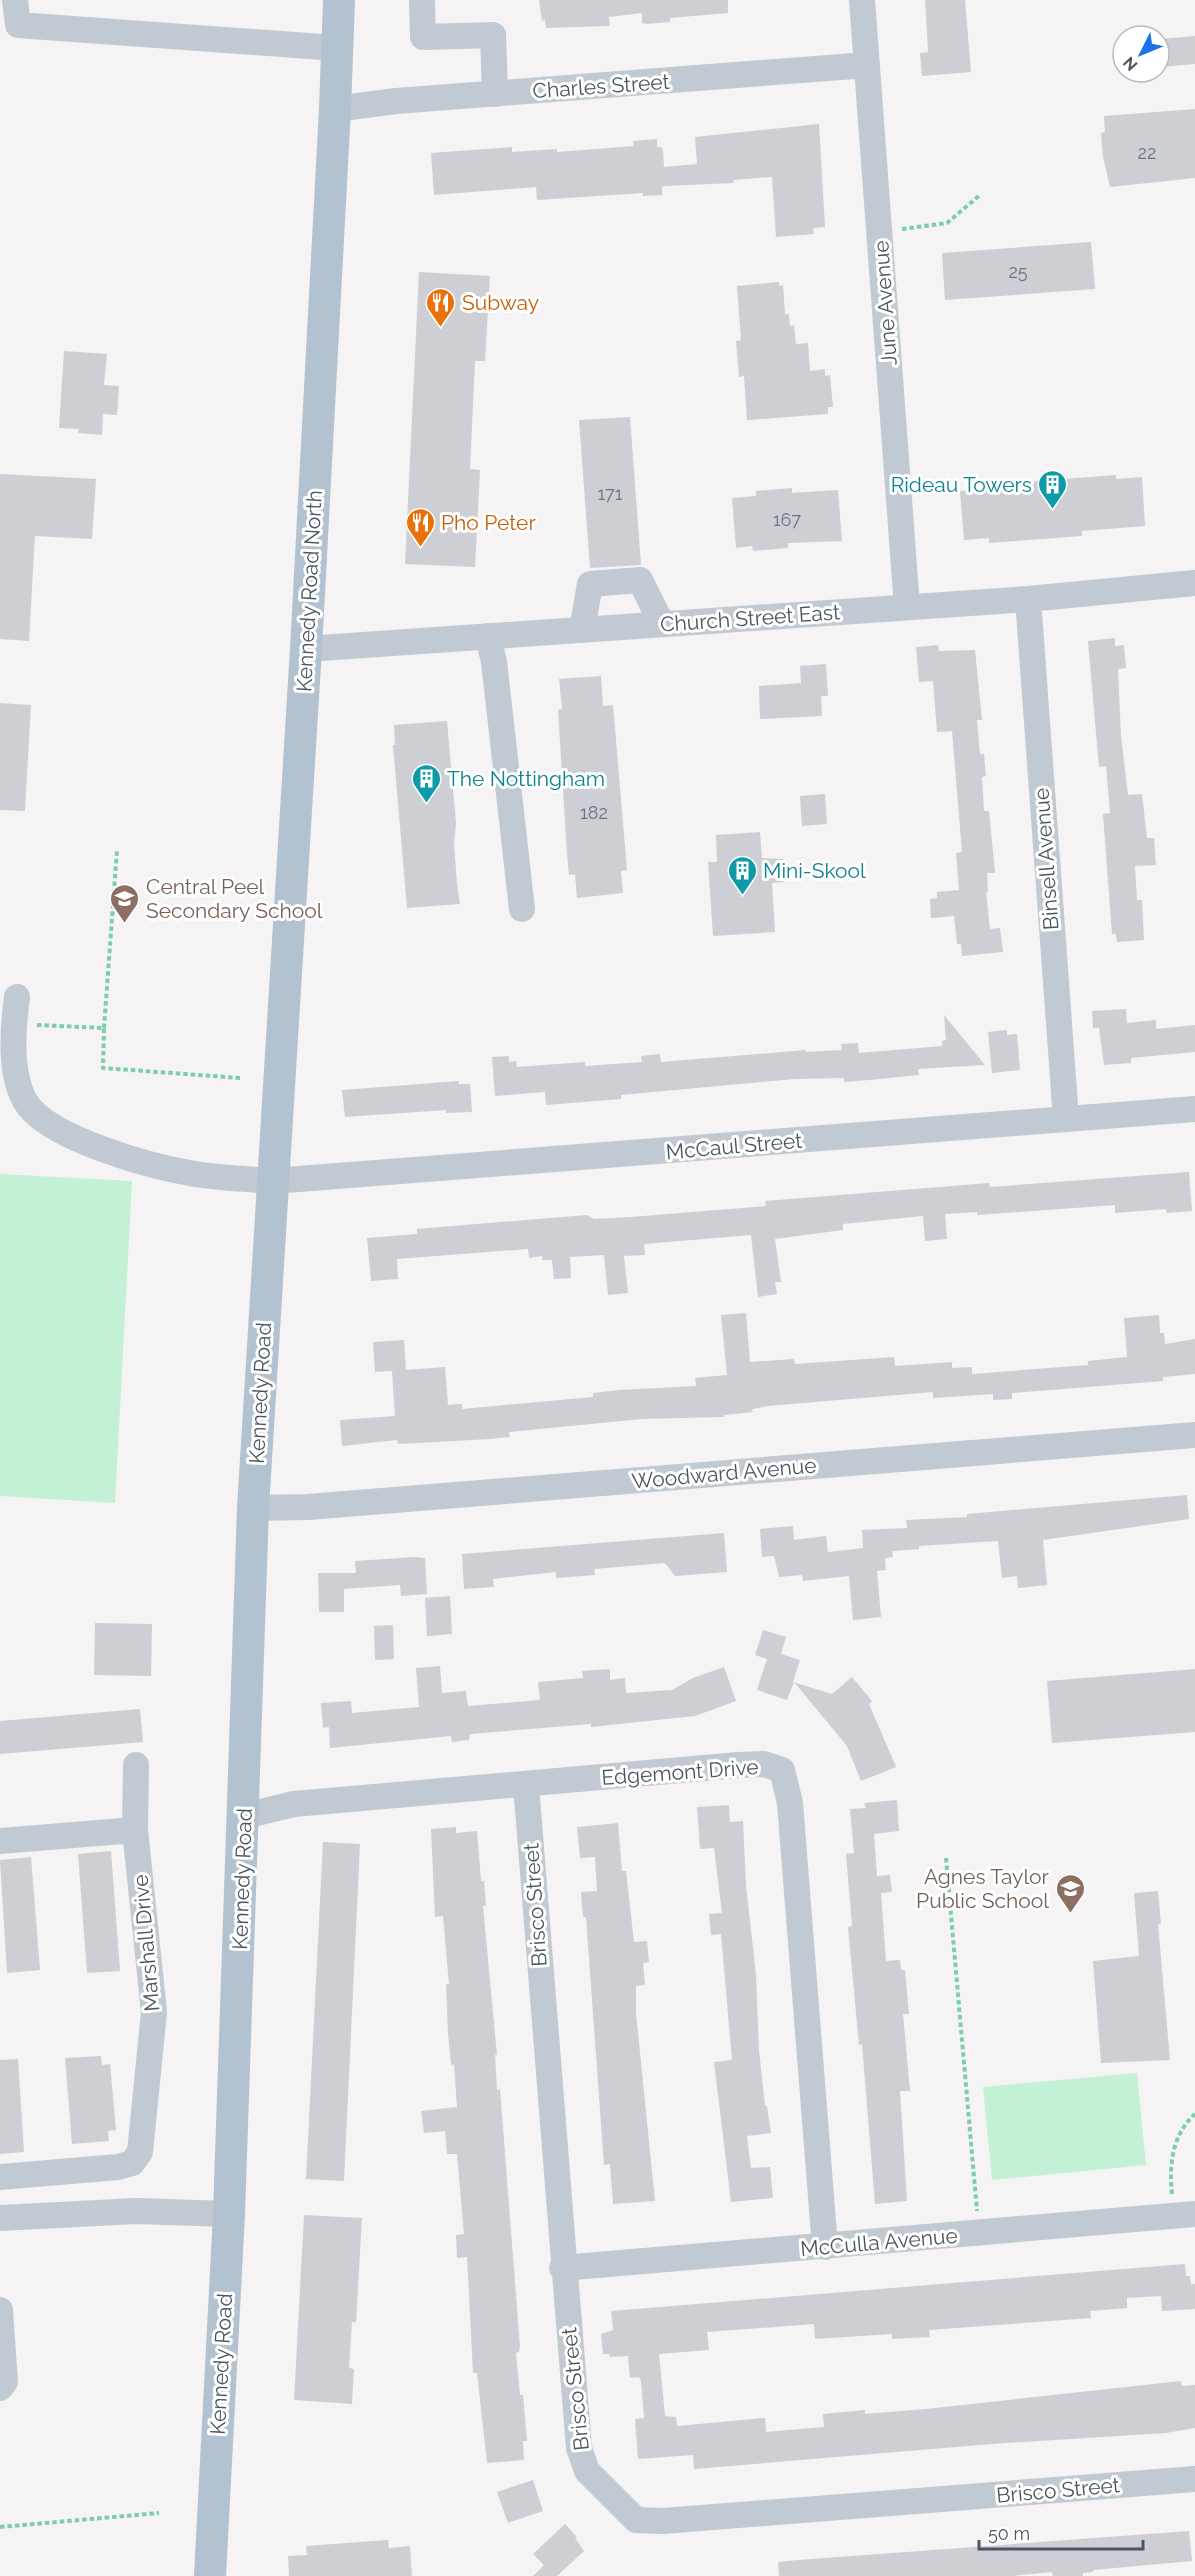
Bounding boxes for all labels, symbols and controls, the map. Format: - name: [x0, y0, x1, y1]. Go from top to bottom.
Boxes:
- north arrow: [1111, 24, 1171, 84]
- text: N: [1119, 53, 1142, 75]
- street label: Charles Street: [532, 69, 670, 103]
- house number: 22: [1138, 142, 1156, 163]
- street label: June Avenue: [868, 240, 902, 366]
- house number: 25: [1008, 261, 1028, 282]
- restaurant icon: Subway: [425, 286, 457, 328]
- place label: Subway: [462, 290, 539, 315]
- building icon: Rideau Towers: [1037, 468, 1069, 510]
- place label: Rideau Towers: [891, 472, 1032, 497]
- house number: 171: [598, 483, 623, 504]
- street label: Kennedy Road North: [291, 489, 327, 693]
- restaurant icon: Pho Peter: [404, 506, 436, 548]
- house number: 167: [773, 509, 801, 530]
- place label: Pho Peter: [441, 510, 536, 535]
- street label: Church Street East: [659, 599, 841, 637]
- building icon: The Nottingham: [410, 762, 442, 804]
- place label: The Nottingham: [447, 766, 605, 791]
- street label: Binsell Avenue: [1029, 787, 1063, 931]
- house number: 182: [580, 802, 608, 823]
- building icon: Mini-Skool: [726, 854, 758, 896]
- place label: Mini-Skool: [763, 858, 866, 883]
- place label: Central Peel Secondary School: [146, 874, 323, 923]
- school or university icon: Central Peel Secondary School: [109, 882, 141, 924]
- street label: McCaul Street: [665, 1128, 803, 1164]
- street label: Kennedy Road: [244, 1322, 276, 1464]
- street label: Woodward Avenue: [631, 1452, 817, 1494]
- street label: Edgemont Drive: [601, 1754, 759, 1790]
- street label: Kennedy Road: [227, 1808, 257, 1950]
- street label: Brisco Street: [518, 1842, 552, 1968]
- place label: Agnes Taylor Public School: [916, 1864, 1050, 1913]
- school or university icon: Agnes Taylor Public School: [1054, 1872, 1086, 1914]
- street label: Marshall Drive: [128, 1874, 164, 2012]
- street label: McCulla Avenue: [799, 2223, 959, 2261]
- street label: Kennedy Road: [205, 2293, 237, 2435]
- street label: Brisco Street: [556, 2326, 594, 2452]
- street label: Brisco Street: [995, 2472, 1121, 2508]
- scale bar: [979, 2513, 1142, 2551]
- text: 50 m: [988, 2523, 1030, 2544]

